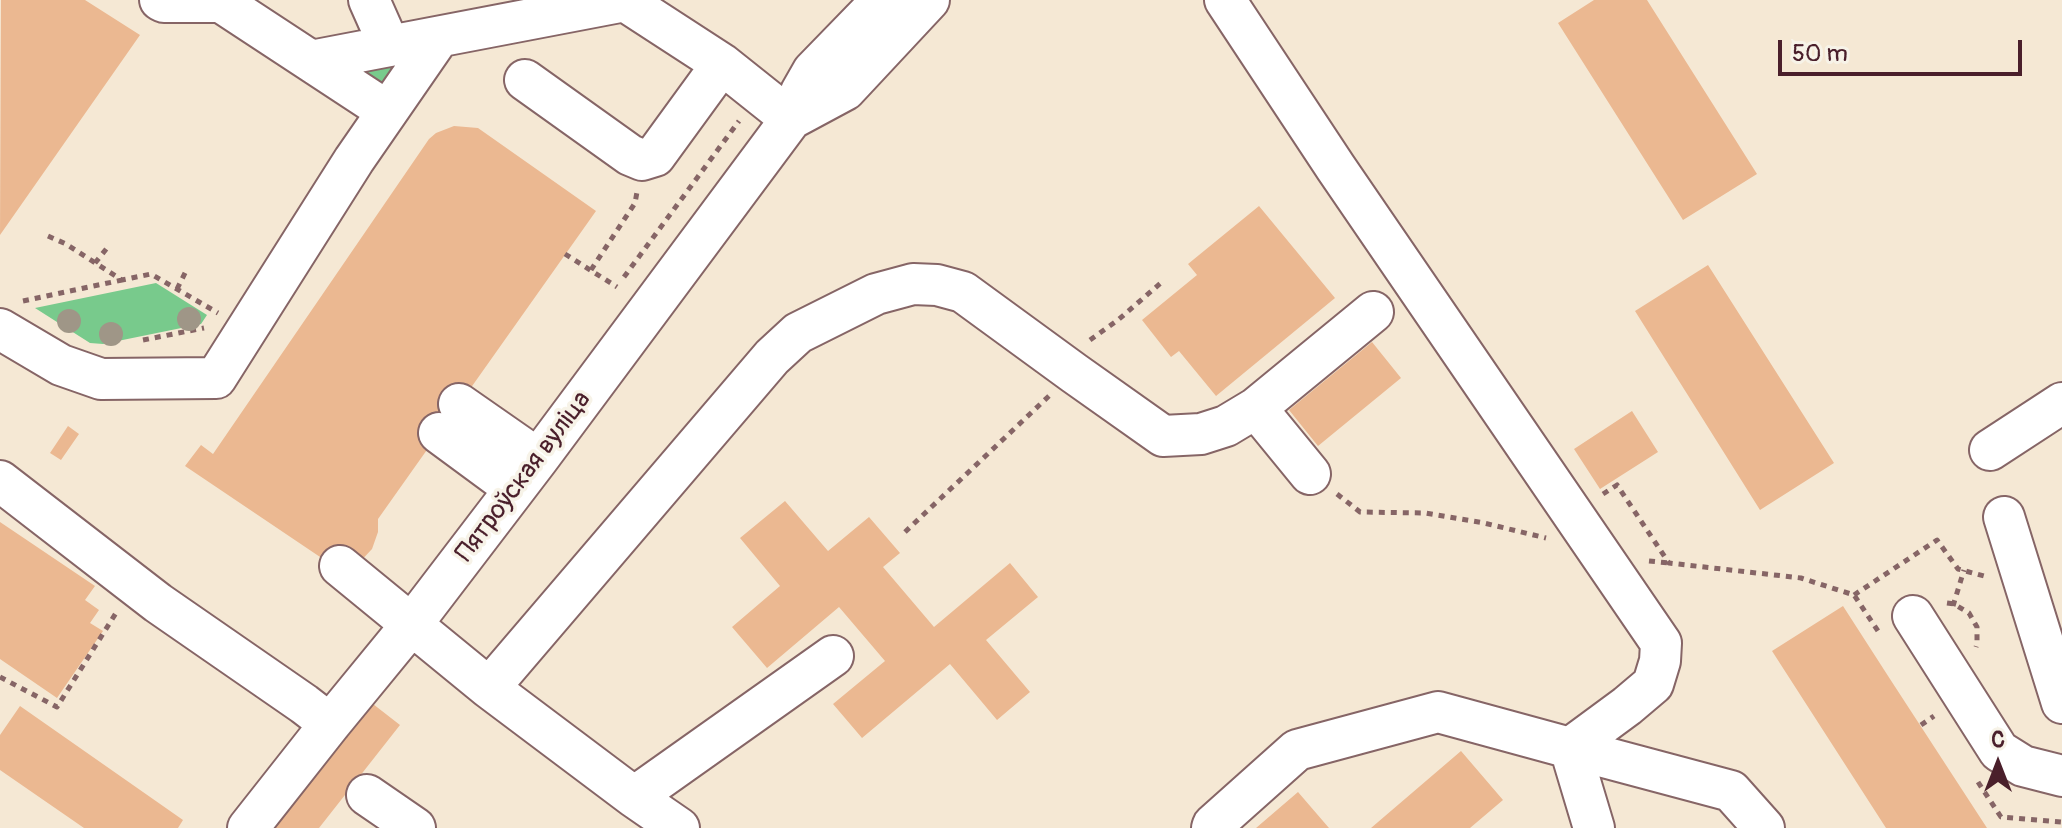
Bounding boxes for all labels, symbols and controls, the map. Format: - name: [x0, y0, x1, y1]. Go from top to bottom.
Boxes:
- scale bar: [1782, 24, 2026, 74]
- text: 50 m: [1792, 39, 1848, 68]
- street label: Пятроўская вуліца: [450, 386, 598, 568]
- north arrow: [1958, 724, 2038, 804]
- text: С: [1991, 726, 2005, 754]

